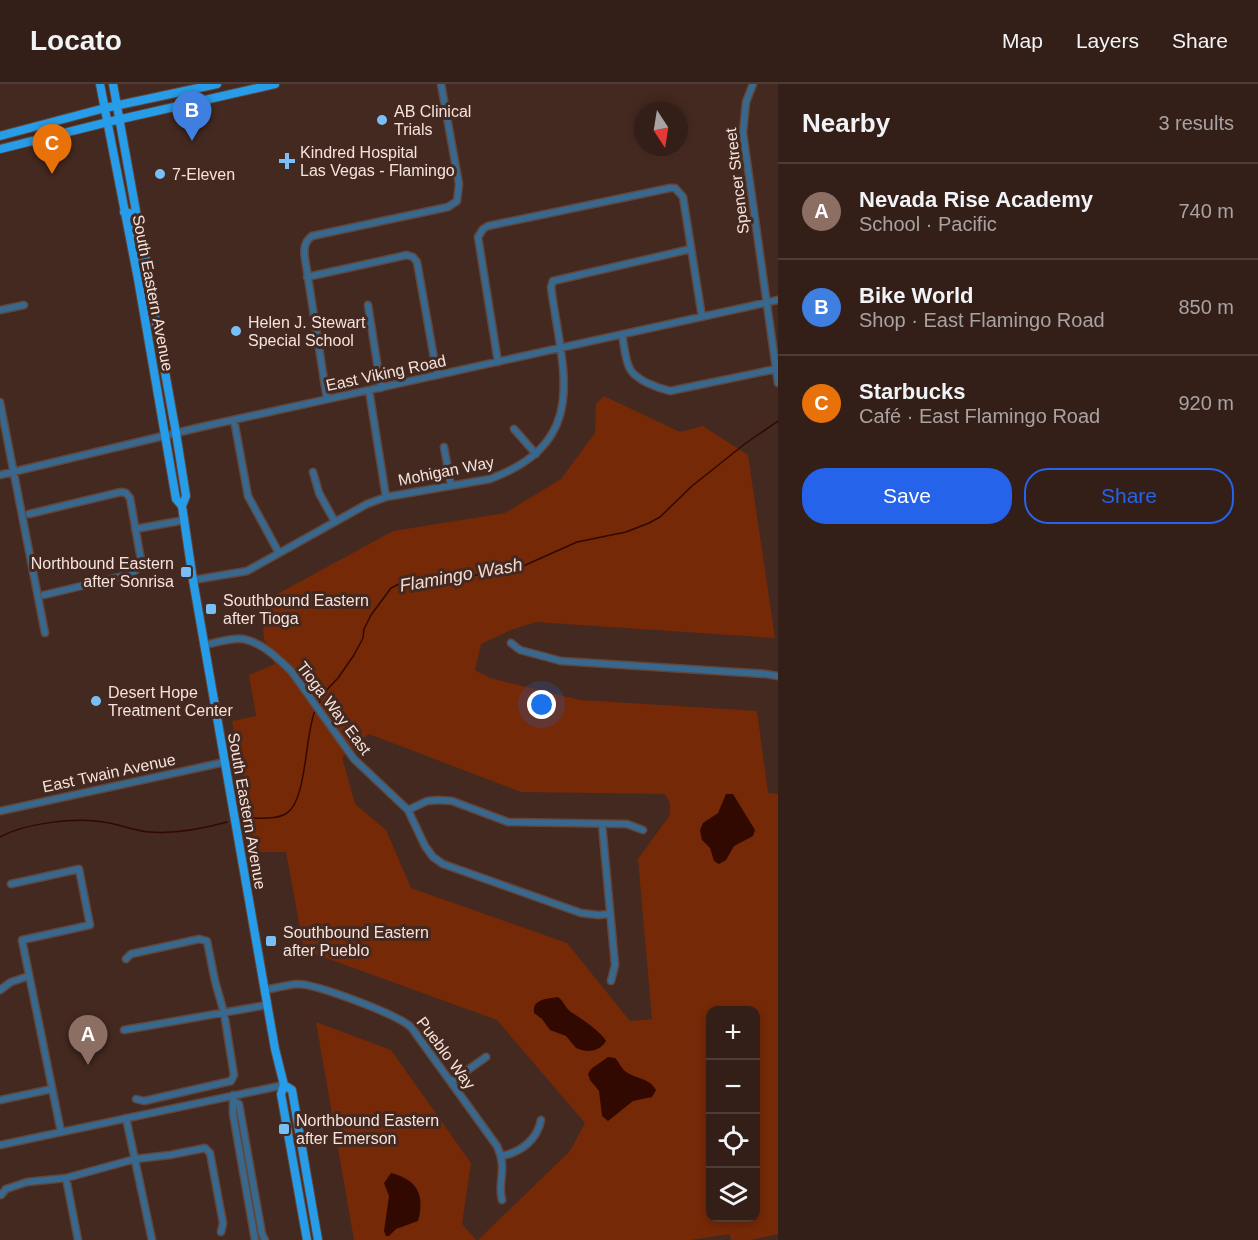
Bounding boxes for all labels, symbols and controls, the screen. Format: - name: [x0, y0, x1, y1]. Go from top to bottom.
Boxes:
- text: Locato: [30, 25, 122, 56]
- text: Map: [1002, 29, 1043, 52]
- text: Layers: [1076, 29, 1139, 52]
- text: Share: [1172, 29, 1228, 52]
- pin: B: [172, 92, 212, 141]
- north arrow: [634, 102, 688, 156]
- place label: AB Clinical Trials: [394, 103, 471, 138]
- text: Nearby: [802, 108, 890, 138]
- text: 3 results: [1158, 112, 1234, 134]
- marker: AB Clinical Trials: [375, 113, 389, 127]
- pin: C: [32, 124, 72, 174]
- street label: Spencer Street: [722, 126, 752, 235]
- place label: Kindred Hospital Las Vegas - Flamingo: [300, 144, 455, 179]
- marker: Kindred Hospital Las Vegas - Flamingo: [278, 152, 296, 170]
- place label: 7-Eleven: [172, 166, 235, 183]
- marker: 7-Eleven: [153, 167, 167, 181]
- text: Nevada Rise Academy: [859, 187, 1093, 212]
- text: A: [814, 200, 829, 222]
- text: 740 m: [1178, 200, 1234, 222]
- street label: South Eastern Avenue: [129, 213, 177, 373]
- text: School · Pacific: [859, 213, 997, 235]
- text: Bike World: [859, 283, 974, 308]
- text: B: [814, 296, 829, 318]
- text: 850 m: [1178, 296, 1234, 318]
- text: Shop · East Flamingo Road: [859, 309, 1105, 331]
- place label: Helen J. Stewart Special School: [248, 314, 366, 349]
- marker: Helen J. Stewart Special School: [229, 324, 243, 338]
- street label: East Viking Road: [324, 352, 448, 394]
- text: Starbucks: [859, 379, 965, 404]
- text: C: [814, 392, 829, 414]
- text: 920 m: [1178, 392, 1234, 414]
- text: Café · East Flamingo Road: [859, 405, 1100, 427]
- street label: Mohigan Way: [397, 453, 495, 489]
- button: Save: [802, 468, 1012, 524]
- button: Share: [1024, 468, 1234, 524]
- water label: Flamingo Wash: [398, 554, 524, 596]
- place label: Northbound Eastern after Sonrisa: [31, 555, 174, 590]
- marker: Northbound Eastern after Sonrisa: [179, 565, 193, 579]
- place label: Southbound Eastern after Tioga: [223, 592, 369, 627]
- marker: Southbound Eastern after Tioga: [204, 602, 218, 616]
- street label: Tioga Way East: [294, 658, 375, 758]
- place label: Desert Hope Treatment Center: [108, 684, 233, 719]
- your location: [527, 690, 556, 719]
- marker: Desert Hope Treatment Center: [89, 694, 103, 708]
- street label: South Eastern Avenue: [225, 731, 269, 891]
- street label: East Twain Avenue: [41, 751, 177, 795]
- place label: Southbound Eastern after Pueblo: [283, 924, 429, 959]
- marker: Southbound Eastern after Pueblo: [264, 934, 278, 948]
- map controls: [706, 1006, 760, 1222]
- button: +: [706, 1006, 760, 1060]
- street label: Pueblo Way: [413, 1014, 479, 1092]
- pin: A: [68, 1016, 107, 1065]
- button: −: [706, 1060, 760, 1114]
- place label: Northbound Eastern after Emerson: [296, 1112, 439, 1147]
- button: locate: [706, 1114, 760, 1168]
- marker: Northbound Eastern after Emerson: [277, 1122, 291, 1136]
- button: layers: [706, 1168, 760, 1222]

